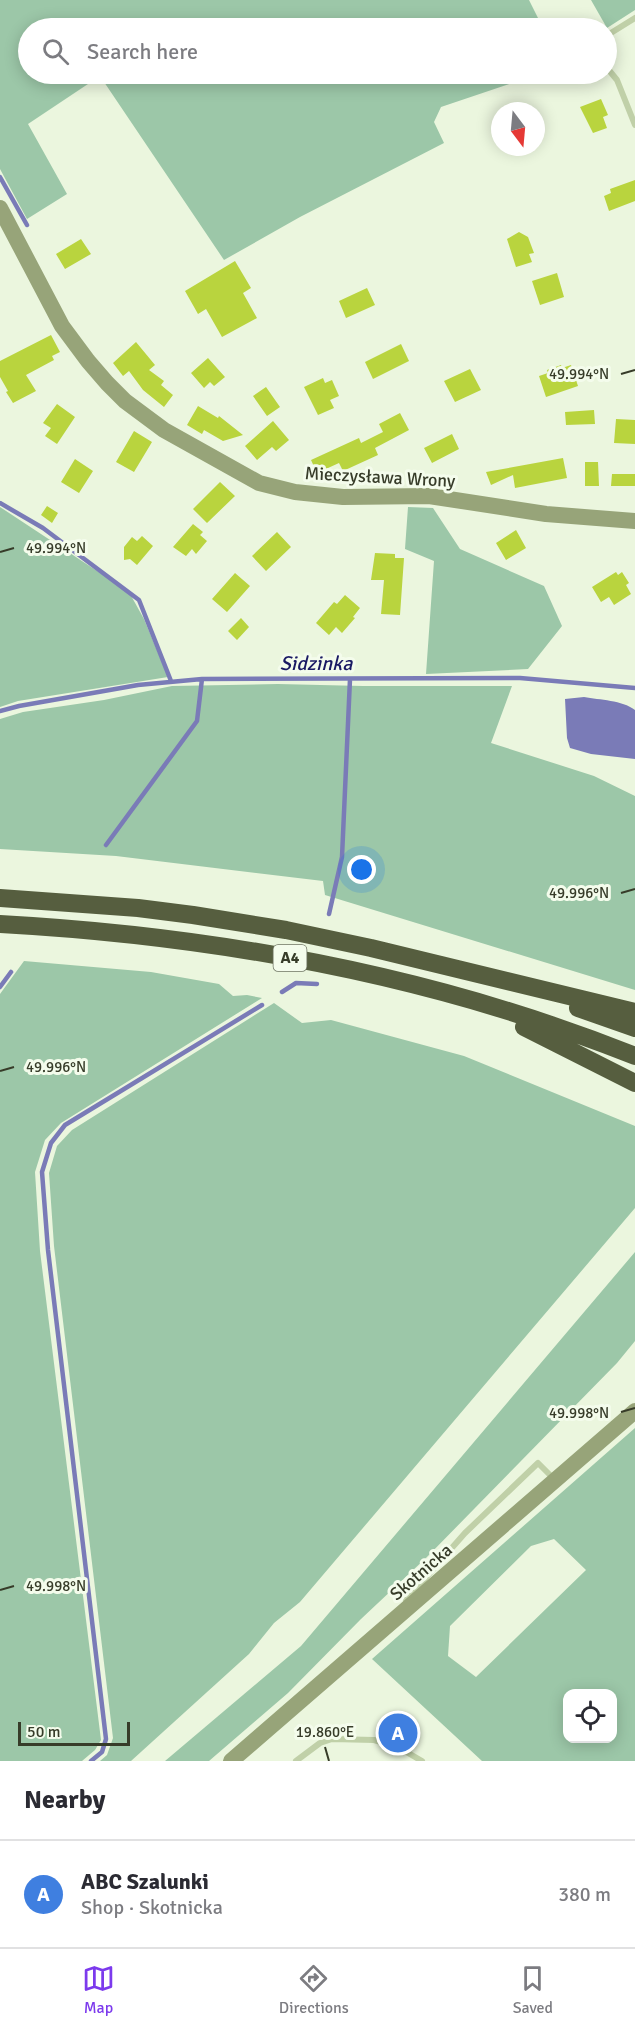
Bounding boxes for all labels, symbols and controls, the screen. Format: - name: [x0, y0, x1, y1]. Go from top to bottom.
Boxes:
- search box: [18, 18, 617, 84]
- icon: search: [39, 35, 72, 68]
- text: Search here: [87, 38, 198, 65]
- north arrow: [491, 102, 545, 156]
- text: 49.994°N: [549, 365, 609, 383]
- street label: Mieczysława Wrony: [304, 462, 456, 492]
- text: 49.994°N: [26, 539, 86, 557]
- water label: Sidzinka: [280, 651, 353, 676]
- your location: [347, 855, 376, 884]
- text: 49.996°N: [549, 884, 609, 902]
- road number: A4: [274, 945, 306, 971]
- text: 49.996°N: [26, 1058, 86, 1076]
- text: 49.998°N: [549, 1404, 609, 1422]
- street label: Skotnicka: [385, 1539, 457, 1605]
- text: 49.998°N: [26, 1577, 86, 1595]
- map controls: [563, 1689, 617, 1743]
- button: locate: [563, 1689, 617, 1743]
- pin: A: [378, 1710, 418, 1756]
- scale bar: [18, 1719, 130, 1746]
- text: 50 m: [27, 1722, 61, 1742]
- text: 19.860°E: [296, 1723, 354, 1741]
- text: Nearby: [24, 1784, 105, 1816]
- text: ABC Szalunki: [81, 1868, 209, 1895]
- text: A: [37, 1882, 50, 1907]
- text: 380 m: [558, 1882, 611, 1907]
- text: Shop · Skotnicka: [81, 1895, 223, 1920]
- tab: Map: [82, 1962, 115, 2018]
- tab: Directions: [279, 1962, 349, 2018]
- tab: Saved: [513, 1962, 553, 2018]

